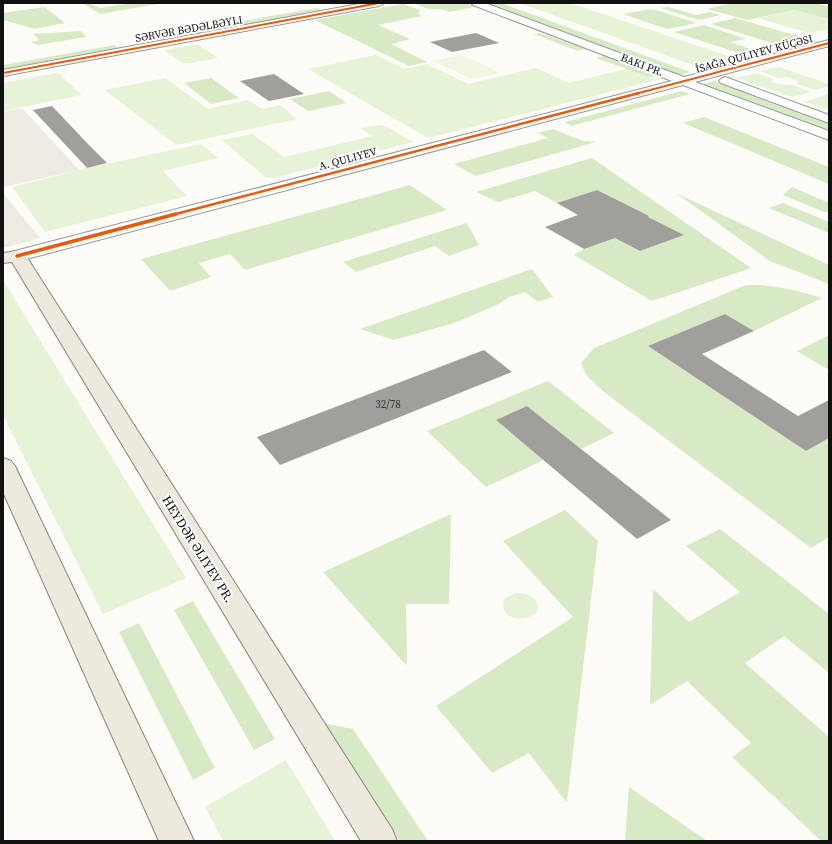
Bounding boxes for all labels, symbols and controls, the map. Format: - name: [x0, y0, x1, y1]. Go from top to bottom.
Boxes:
- street label: SƏRVƏR BƏDƏLBƏYLI: [134, 12, 244, 46]
- street label: İSAĞA QULIYEV KÜÇƏSI: [693, 30, 814, 77]
- street label: BAKI PR.: [618, 50, 666, 80]
- street label: A. QULIYEV: [317, 144, 379, 174]
- house number: 32/78: [375, 397, 401, 412]
- street label: HEYDƏR ƏLIYEV PR.: [158, 492, 238, 606]

